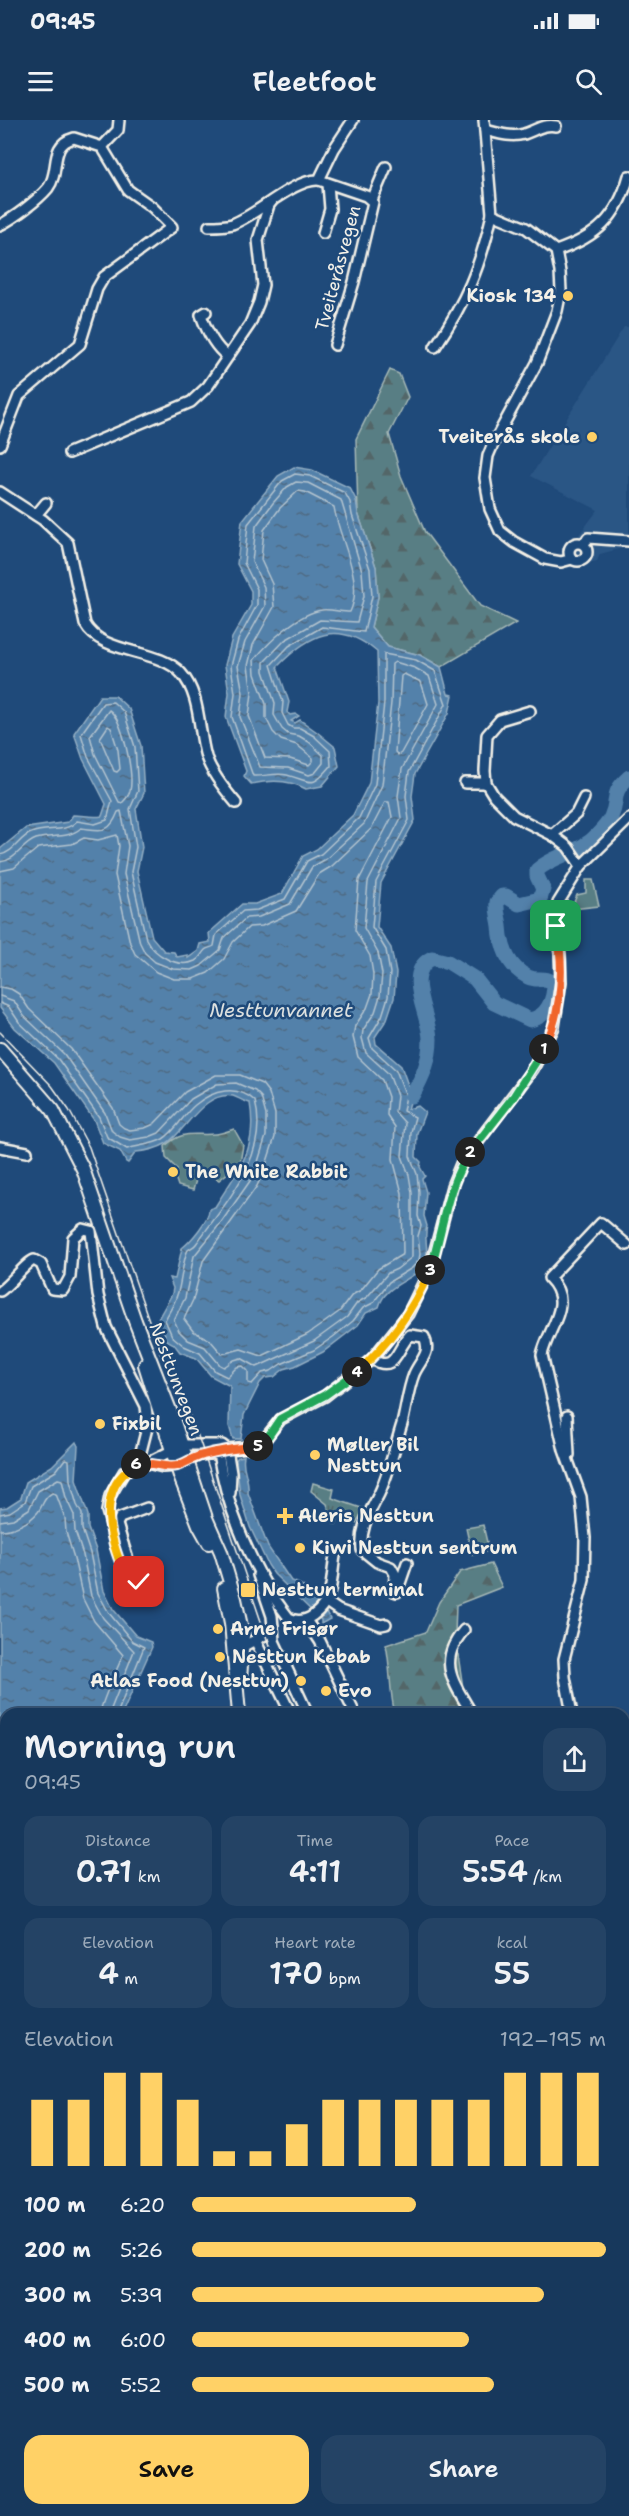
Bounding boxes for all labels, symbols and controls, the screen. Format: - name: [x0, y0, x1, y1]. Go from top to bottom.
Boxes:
- text: 09:45: [30, 7, 95, 36]
- text: Fleetfoot: [252, 63, 377, 100]
- icon: menu: [24, 65, 57, 98]
- icon: search: [572, 65, 605, 98]
- street label: Tveiteråsvegen: [310, 203, 366, 333]
- place label: Kiosk 134: [466, 284, 556, 308]
- marker: Kiosk 134: [561, 289, 575, 303]
- place label: Tveiterås skole: [438, 425, 580, 449]
- marker: Tveiterås skole: [585, 430, 599, 444]
- pin: [530, 900, 581, 951]
- icon: arrive: [539, 909, 572, 942]
- water label: Nesttunvannet: [209, 997, 353, 1023]
- pin: 1: [529, 1034, 559, 1064]
- text: 1: [540, 1038, 548, 1059]
- pin: 2: [455, 1137, 485, 1167]
- text: 2: [464, 1141, 476, 1162]
- place label: The White Rabbit: [185, 1160, 348, 1184]
- marker: The White Rabbit: [166, 1165, 180, 1179]
- pin: 3: [415, 1255, 445, 1285]
- text: 3: [424, 1259, 436, 1280]
- street label: Nesttunvegen: [143, 1319, 209, 1439]
- pin: 4: [342, 1357, 372, 1387]
- text: 4: [351, 1361, 363, 1382]
- place label: Fixbil: [112, 1412, 162, 1436]
- marker: Fixbil: [93, 1417, 107, 1431]
- pin: 5: [243, 1431, 273, 1461]
- place label: Møller Bil Nesttun: [327, 1433, 419, 1478]
- text: 5: [253, 1435, 263, 1456]
- marker: Møller Bil Nesttun: [308, 1448, 322, 1462]
- pin: 6: [121, 1449, 151, 1479]
- text: 6: [130, 1453, 142, 1474]
- place label: Aleris Nesttun: [298, 1504, 434, 1528]
- marker: Aleris Nesttun: [276, 1507, 294, 1525]
- place label: Kiwi Nesttun sentrum: [312, 1536, 518, 1560]
- marker: Kiwi Nesttun sentrum: [293, 1541, 307, 1555]
- pin: [113, 1556, 164, 1607]
- icon: check: [122, 1565, 155, 1598]
- place label: Nesttun terminal: [262, 1578, 424, 1602]
- marker: Nesttun terminal: [239, 1581, 257, 1599]
- place label: Arne Frisør: [230, 1617, 339, 1641]
- marker: Arne Frisør: [211, 1622, 225, 1636]
- place label: Nesttun Kebab: [232, 1645, 371, 1669]
- marker: Nesttun Kebab: [213, 1650, 227, 1664]
- place label: Atlas Food (Nesttun): [90, 1669, 289, 1693]
- marker: Atlas Food (Nesttun): [294, 1674, 308, 1688]
- place label: Evo: [338, 1679, 372, 1703]
- marker: Evo: [319, 1684, 333, 1698]
- text: Morning run: [24, 1724, 236, 1769]
- button: share: [543, 1728, 606, 1791]
- text: 09:45: [24, 1769, 81, 1795]
- text: Distance: [85, 1830, 151, 1851]
- text: Time: [297, 1830, 333, 1851]
- text: Pace: [494, 1830, 530, 1851]
- text: 0.71: [76, 1851, 132, 1892]
- text: 4:11: [289, 1851, 341, 1892]
- text: 5:54: [462, 1851, 528, 1892]
- text: km: [132, 1866, 160, 1887]
- text: /km: [528, 1866, 562, 1887]
- text: Elevation: [82, 1932, 154, 1953]
- text: Heart rate: [274, 1932, 356, 1953]
- text: kcal: [496, 1932, 528, 1953]
- text: 4: [98, 1953, 119, 1994]
- text: 170: [269, 1953, 323, 1994]
- text: 55: [494, 1953, 530, 1994]
- text: m: [119, 1968, 138, 1989]
- text: bpm: [323, 1968, 361, 1989]
- text: Elevation: [24, 2026, 114, 2052]
- text: 192–195 m: [500, 2026, 606, 2052]
- text: 100 m: [24, 2192, 86, 2218]
- text: 6:20: [120, 2192, 165, 2218]
- text: 200 m: [24, 2237, 91, 2263]
- text: 5:26: [120, 2237, 163, 2263]
- text: 300 m: [24, 2282, 91, 2308]
- text: 5:39: [120, 2282, 163, 2308]
- text: 400 m: [24, 2327, 91, 2353]
- text: 6:00: [120, 2327, 166, 2353]
- text: 500 m: [24, 2372, 90, 2398]
- text: 5:52: [120, 2372, 162, 2398]
- button: Save: [24, 2435, 309, 2504]
- button: Share: [321, 2435, 606, 2504]

